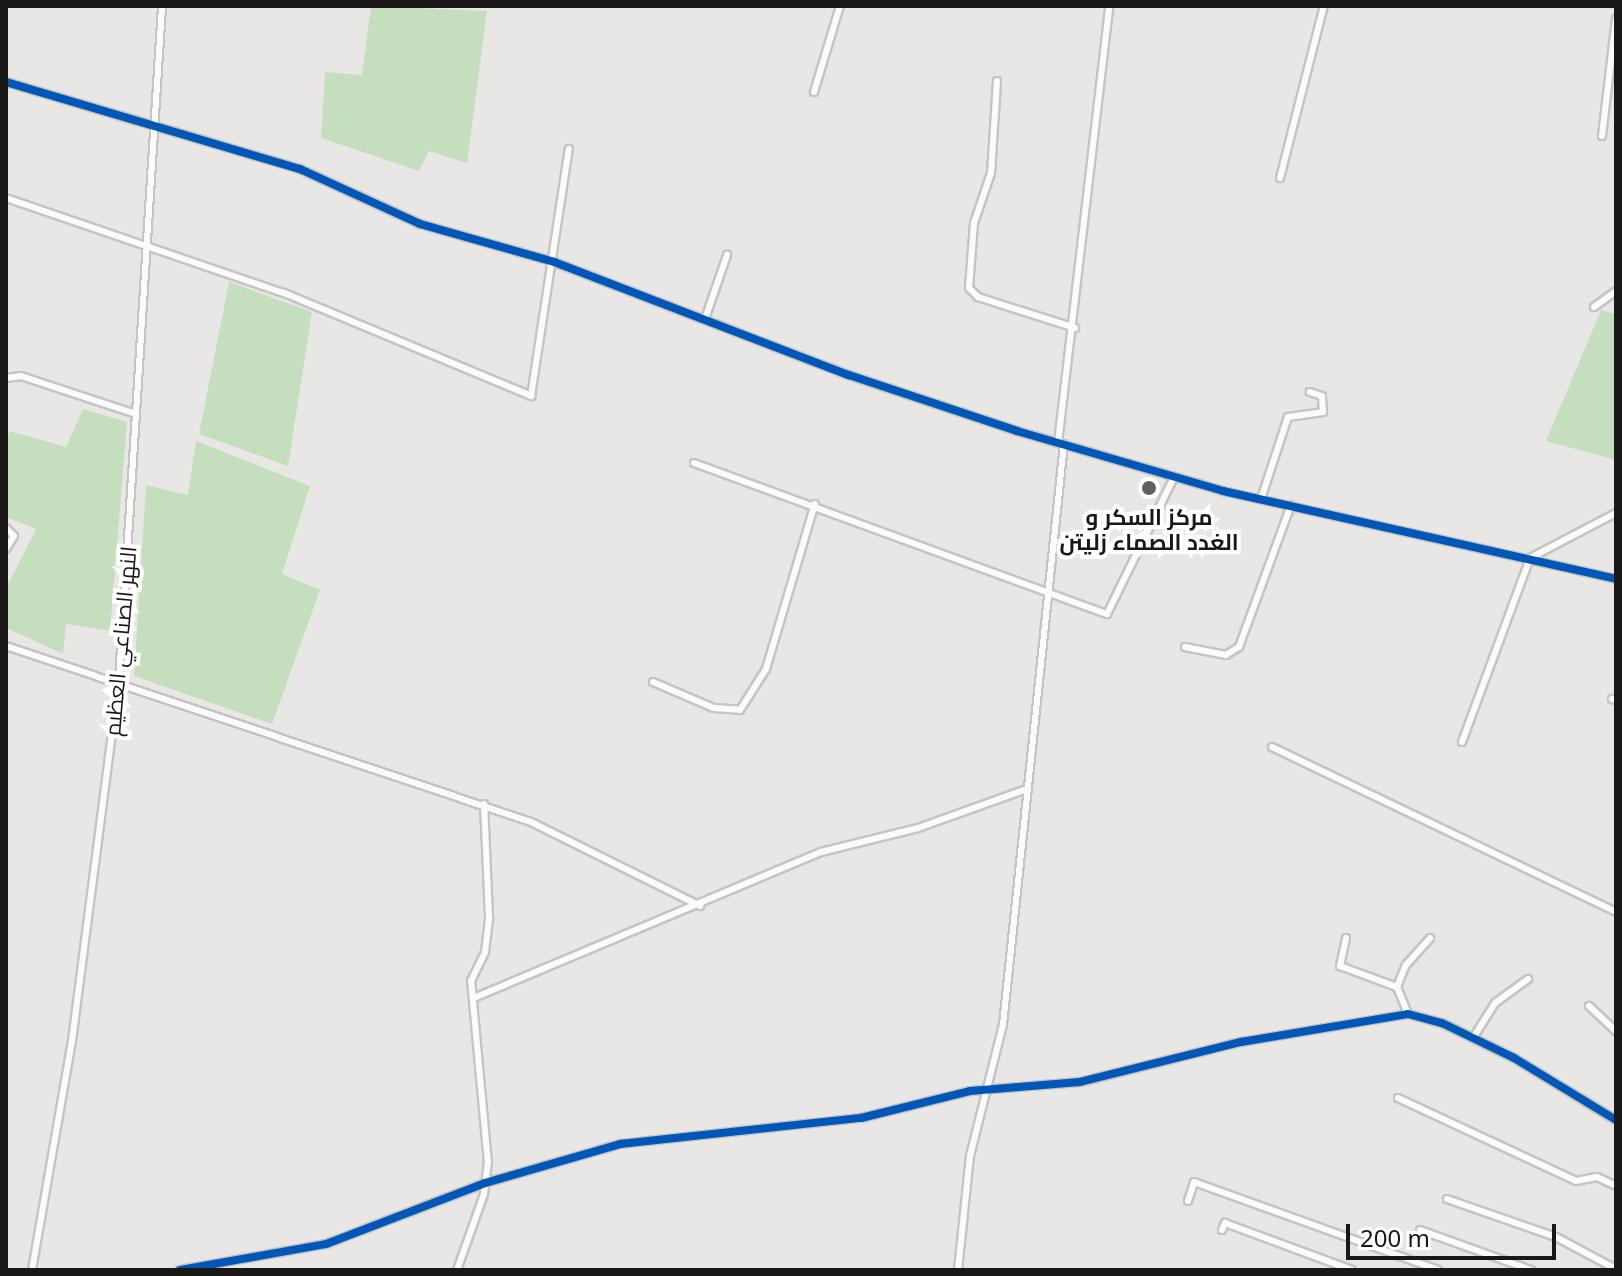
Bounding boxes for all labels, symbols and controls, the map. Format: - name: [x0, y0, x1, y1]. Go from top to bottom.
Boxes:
- marker: مركز السكر و الغدد الصماء زليتن: [1138, 477, 1160, 499]
- place label: مركز السكر و الغدد الصماء زليتن: [1059, 503, 1239, 554]
- street label: النهر الصناعي العظيم: [99, 545, 141, 737]
- scale bar: [1350, 1208, 1560, 1258]
- text: 200 m: [1360, 1221, 1430, 1254]

